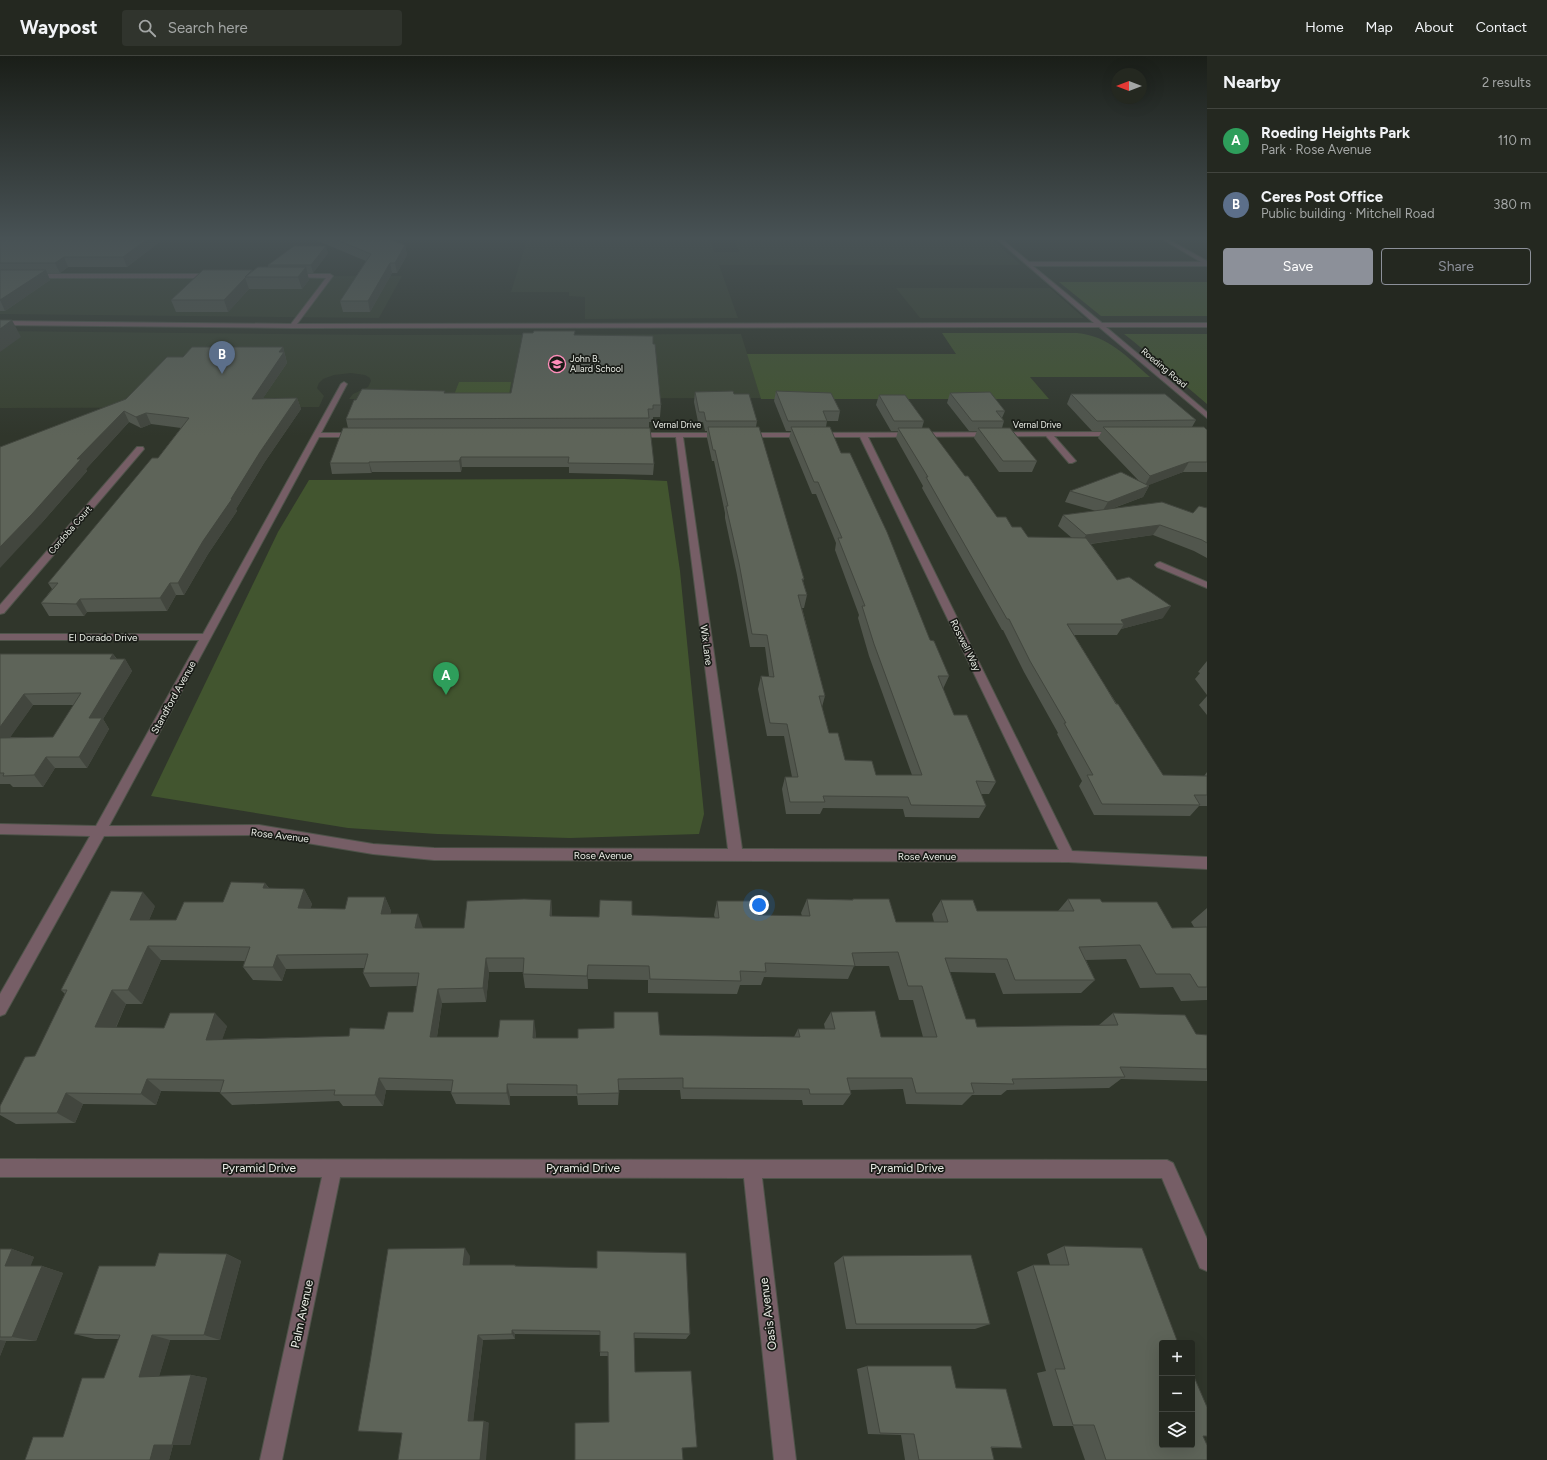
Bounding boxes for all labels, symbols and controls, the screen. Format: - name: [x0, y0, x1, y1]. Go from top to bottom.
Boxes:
- search box: [122, 10, 402, 46]
- text: Waypost: [20, 16, 98, 39]
- icon: search: [136, 17, 158, 39]
- text: Search here: [168, 19, 248, 37]
- text: Home: [1305, 19, 1344, 36]
- text: Map: [1366, 19, 1393, 36]
- text: About: [1415, 19, 1454, 36]
- text: Contact: [1476, 19, 1527, 36]
- north arrow: [1111, 68, 1147, 104]
- text: Nearby: [1223, 72, 1281, 92]
- text: 2 results: [1482, 75, 1531, 90]
- text: Roeding Heights Park: [1261, 124, 1410, 142]
- text: A: [1231, 133, 1241, 148]
- text: 110 m: [1498, 133, 1531, 148]
- text: Park · Rose Avenue: [1261, 142, 1371, 157]
- text: Ceres Post Office: [1261, 188, 1383, 206]
- text: B: [1232, 197, 1240, 212]
- text: 380 m: [1493, 197, 1531, 212]
- text: Public building · Mitchell Road: [1261, 206, 1435, 221]
- button: Save: [1223, 248, 1373, 285]
- button: Share: [1381, 248, 1531, 285]
- pin: B: [209, 341, 235, 374]
- street label: Roeding Road: [1139, 345, 1189, 390]
- place label: John B. Allard School: [570, 353, 623, 374]
- school or university icon: John B. Allard School: [547, 354, 567, 374]
- street label: Vernal Drive: [653, 419, 701, 430]
- street label: Vernal Drive: [1013, 419, 1061, 430]
- street label: Cordoba Court: [46, 503, 94, 556]
- street label: Roswell Way: [947, 617, 984, 674]
- street label: Wix Lane: [697, 624, 716, 667]
- street label: El Dorado Drive: [68, 631, 138, 644]
- street label: Standford Avenue: [148, 658, 199, 736]
- pin: A: [433, 662, 459, 695]
- street label: Rose Avenue: [250, 825, 310, 846]
- street label: Rose Avenue: [574, 849, 633, 862]
- street label: Rose Avenue: [898, 850, 957, 863]
- your location: [749, 895, 769, 915]
- street label: Pyramid Drive: [222, 1161, 297, 1175]
- street label: Pyramid Drive: [546, 1161, 621, 1175]
- street label: Pyramid Drive: [870, 1161, 945, 1175]
- street label: Oasis Avenue: [757, 1277, 779, 1351]
- street label: Palm Avenue: [288, 1278, 316, 1349]
- map controls: [1159, 1340, 1195, 1448]
- button: +: [1159, 1340, 1195, 1376]
- button: −: [1159, 1376, 1195, 1412]
- button: layers: [1159, 1412, 1195, 1448]

